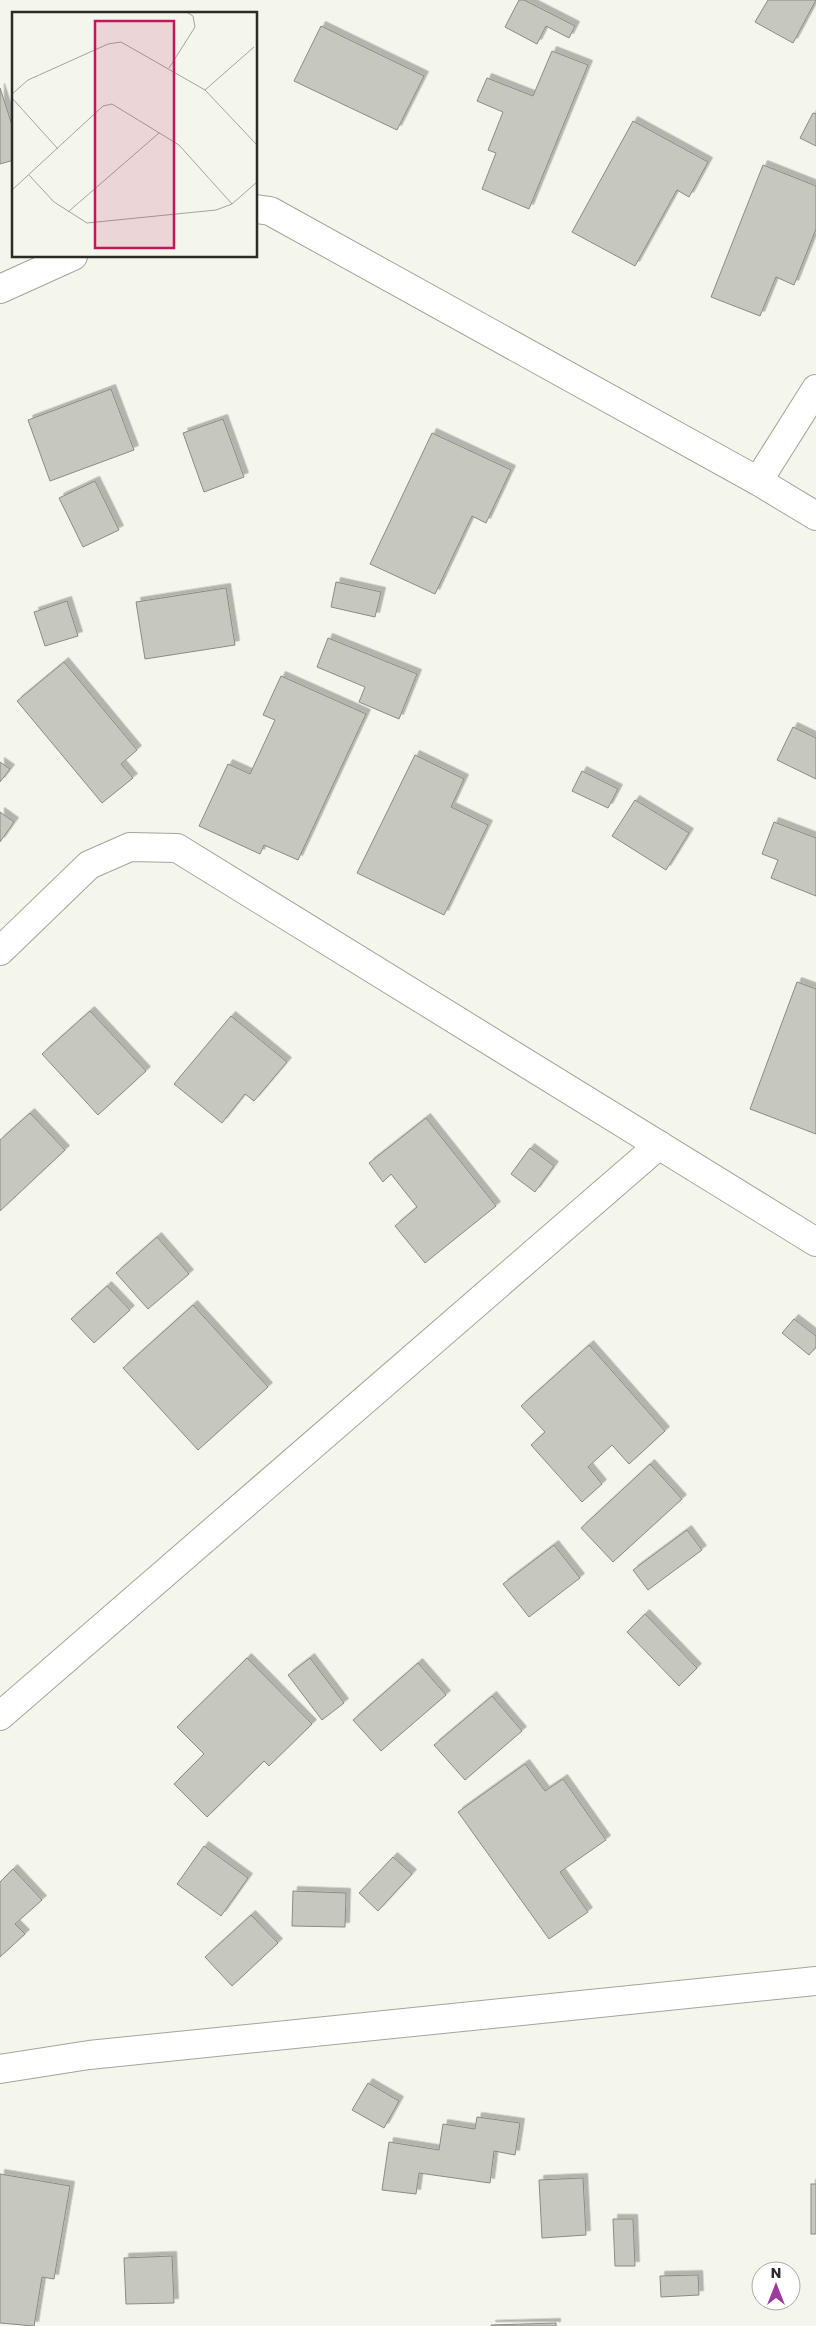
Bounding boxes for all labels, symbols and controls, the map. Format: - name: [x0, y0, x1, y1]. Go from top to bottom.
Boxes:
- inset map: [12, 12, 258, 258]
- north arrow: [751, 2261, 801, 2311]
- text: N: [771, 2263, 781, 2283]

